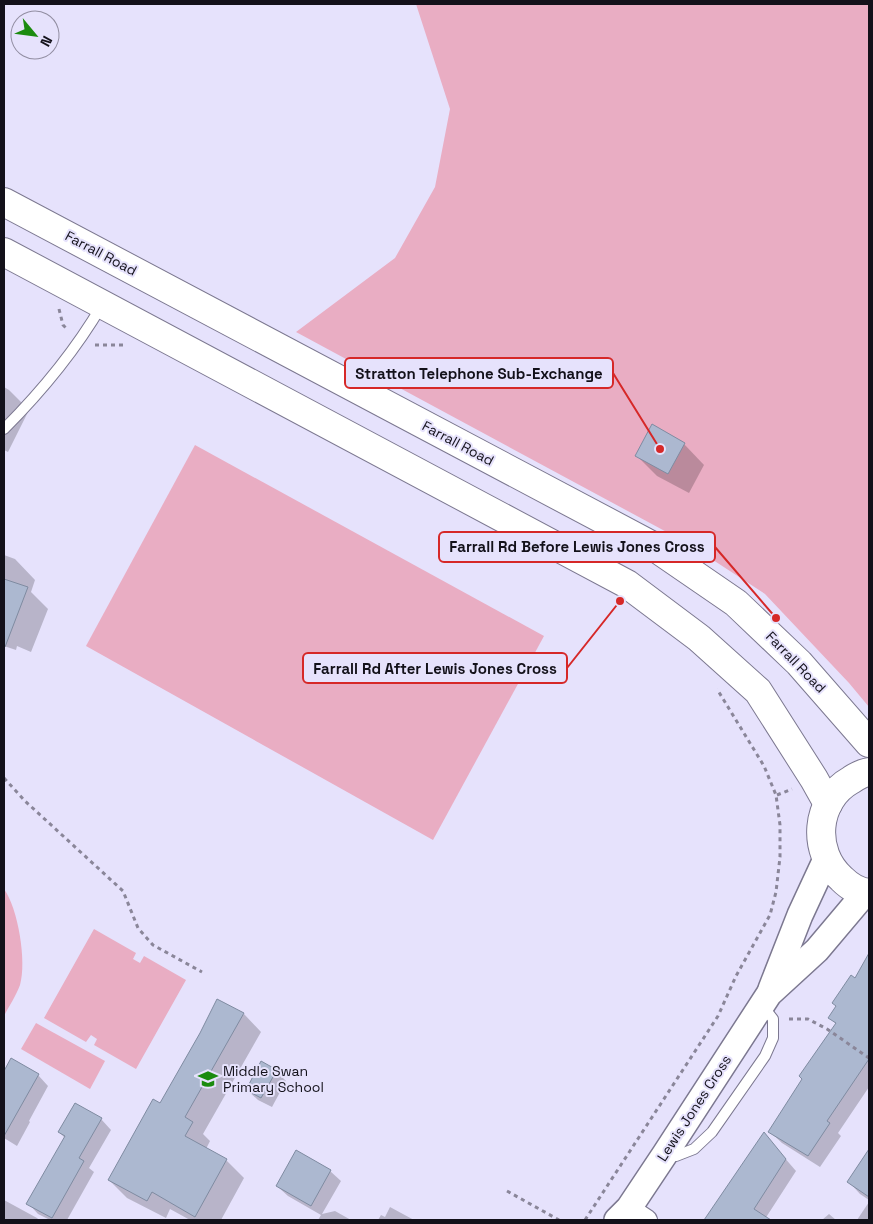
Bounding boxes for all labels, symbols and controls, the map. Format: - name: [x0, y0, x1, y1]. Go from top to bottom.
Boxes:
- north arrow: [10, 10, 60, 60]
- text: N: [36, 33, 57, 50]
- street label: Farrall Road: [62, 227, 140, 279]
- callout: Stratton Telephone Sub-Exchange: [345, 358, 613, 388]
- text: Stratton Telephone Sub-Exchange: [355, 364, 603, 383]
- street label: Farrall Road: [419, 417, 497, 469]
- callout: Farrall Rd Before Lewis Jones Cross: [439, 532, 715, 562]
- text: Farrall Rd Before Lewis Jones Cross: [449, 537, 705, 556]
- street label: Farrall Road: [762, 627, 830, 697]
- callout: Farrall Rd After Lewis Jones Cross: [303, 653, 567, 683]
- text: Farrall Rd After Lewis Jones Cross: [313, 659, 557, 678]
- street label: Lewis Jones Cross: [653, 1051, 735, 1165]
- place label: Middle Swan Primary School: [223, 1062, 324, 1096]
- school or university icon: Middle Swan Primary School: [197, 1068, 219, 1090]

